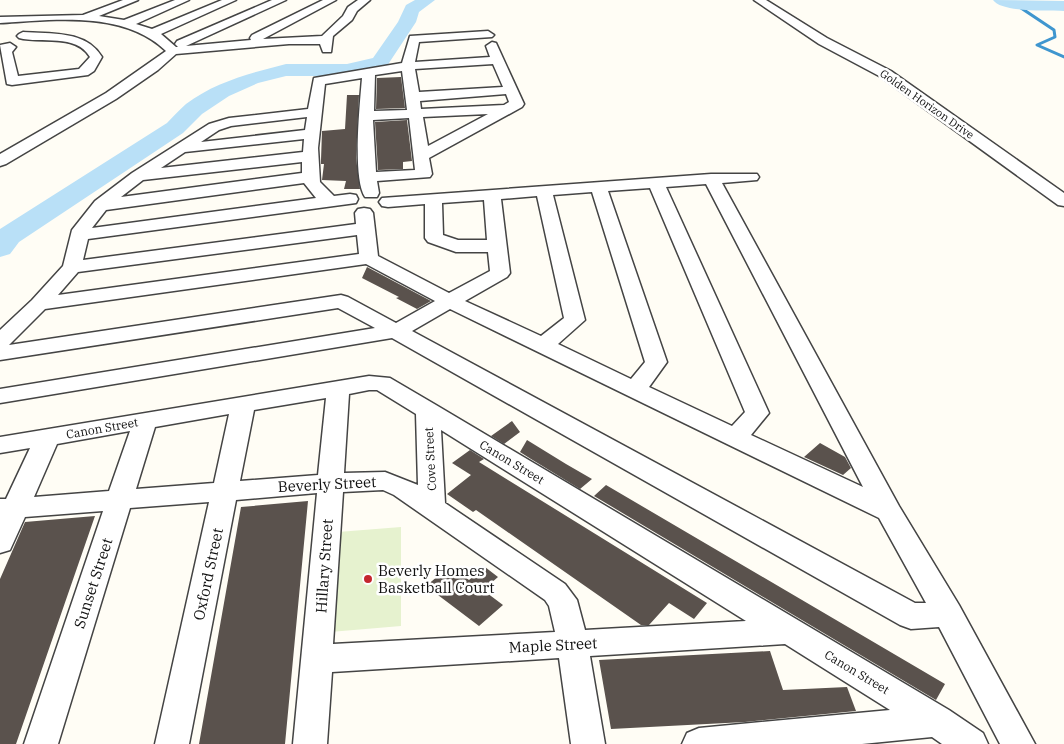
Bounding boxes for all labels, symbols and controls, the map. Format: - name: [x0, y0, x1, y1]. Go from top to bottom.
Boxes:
- street label: Golden Horizon Drive: [877, 66, 977, 142]
- street label: Canon Street: [65, 414, 139, 442]
- street label: Cove Street: [421, 427, 439, 491]
- street label: Canon Street: [477, 437, 547, 487]
- street label: Beverly Street: [277, 472, 377, 496]
- street label: Hillary Street: [311, 518, 337, 614]
- street label: Oxford Street: [189, 526, 227, 622]
- street label: Sunset Street: [69, 535, 117, 631]
- place label: Beverly Homes Basketball Court: [378, 561, 495, 597]
- marker: Beverly Homes Basketball Court: [362, 573, 374, 585]
- street label: Maple Street: [508, 633, 598, 657]
- street label: Canon Street: [822, 647, 892, 697]

